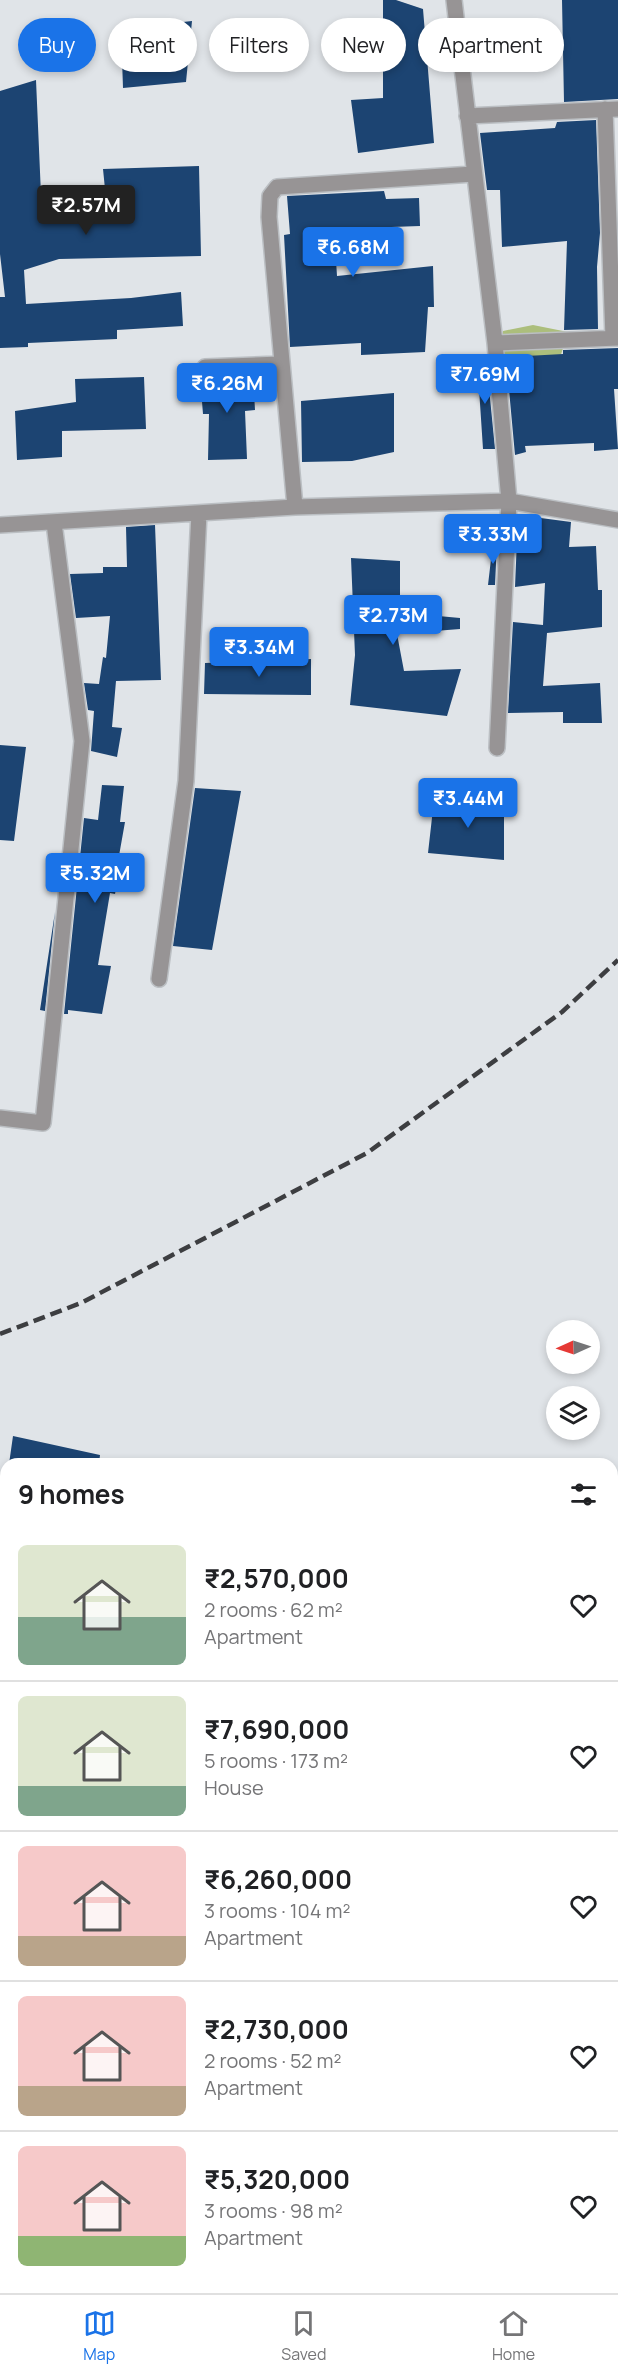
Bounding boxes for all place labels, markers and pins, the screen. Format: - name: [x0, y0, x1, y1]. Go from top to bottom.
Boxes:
- pin: ₹2.57M: [37, 185, 135, 236]
- pin: ₹6.68M: [304, 227, 402, 278]
- pin: ₹7.69M: [436, 354, 534, 405]
- pin: ₹6.26M: [178, 363, 276, 414]
- pin: ₹3.33M: [444, 514, 542, 565]
- pin: ₹2.73M: [344, 595, 442, 646]
- pin: ₹3.34M: [210, 627, 308, 678]
- pin: ₹3.44M: [419, 778, 517, 829]
- pin: ₹5.32M: [46, 853, 144, 904]

